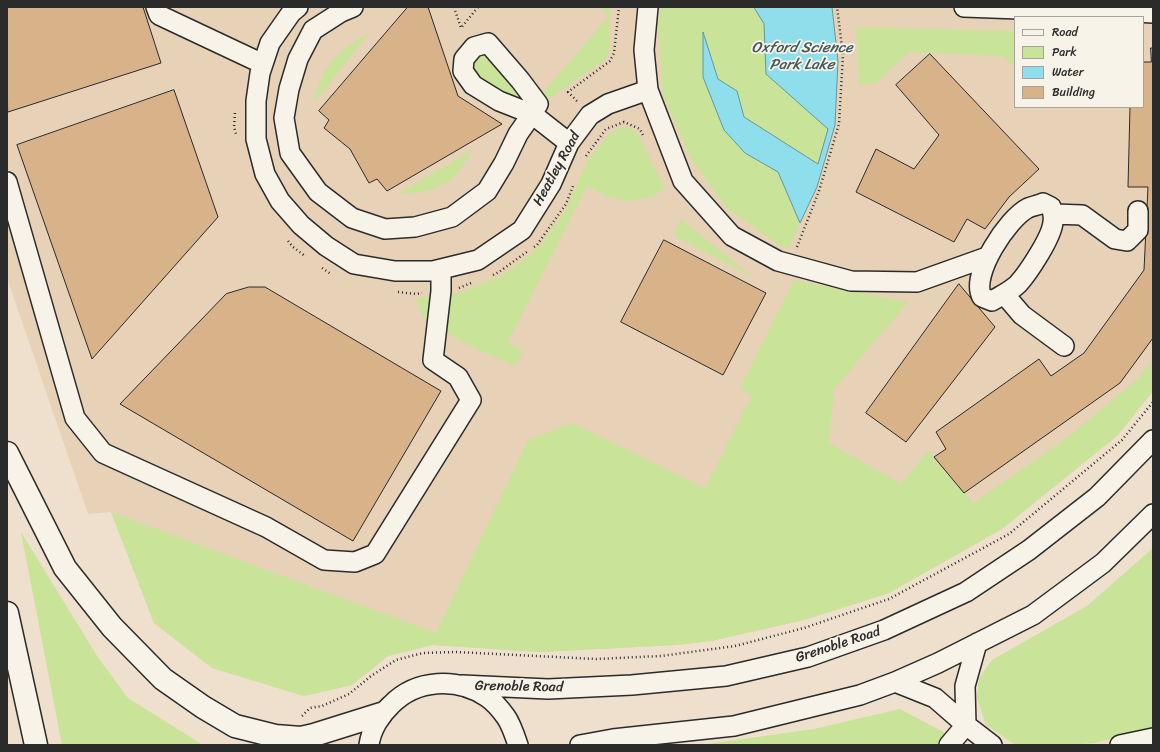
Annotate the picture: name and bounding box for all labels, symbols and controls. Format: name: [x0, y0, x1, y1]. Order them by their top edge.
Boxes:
legend: [1014, 16, 1144, 108]
text: Road: [1052, 21, 1078, 43]
water label: Oxford Science Park Lake: [751, 39, 853, 74]
text: Park: [1052, 41, 1077, 63]
text: Water: [1052, 61, 1084, 83]
text: Building: [1052, 81, 1095, 103]
street label: Heatley Road: [530, 129, 584, 209]
street label: Grenoble Road: [793, 623, 883, 667]
street label: Grenoble Road: [475, 678, 563, 696]

